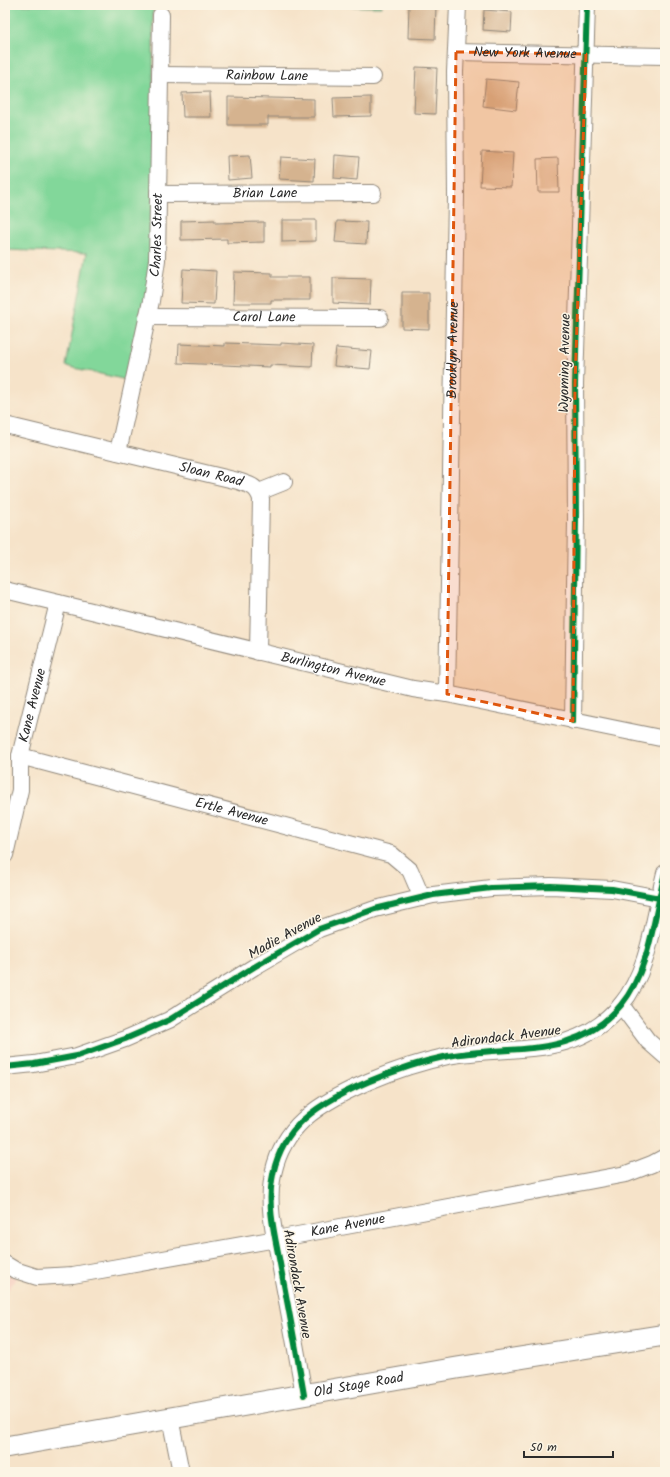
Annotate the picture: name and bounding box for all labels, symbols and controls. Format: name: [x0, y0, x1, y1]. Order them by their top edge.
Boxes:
street label: New York Avenue: [473, 41, 578, 65]
street label: Rainbow Lane: [226, 65, 309, 87]
street label: Brian Lane: [233, 182, 298, 205]
street label: Charles Street: [144, 192, 169, 278]
street label: Brooklyn Avenue: [441, 301, 465, 399]
street label: Carol Lane: [232, 306, 296, 329]
street label: Wyoming Avenue: [553, 312, 577, 413]
street label: Sloan Road: [177, 456, 247, 493]
street label: Burlington Avenue: [279, 646, 389, 693]
street label: Kane Avenue: [13, 665, 53, 745]
street label: Ertle Avenue: [193, 792, 271, 832]
street label: Madie Avenue: [244, 906, 326, 965]
street label: Adirondack Avenue: [450, 1019, 563, 1055]
street label: Kane Avenue: [309, 1208, 388, 1243]
street label: Adirondack Avenue: [277, 1228, 318, 1341]
street label: Old Stage Road: [312, 1366, 406, 1404]
scale bar: [524, 1433, 613, 1459]
text: 50 m: [530, 1438, 557, 1457]

